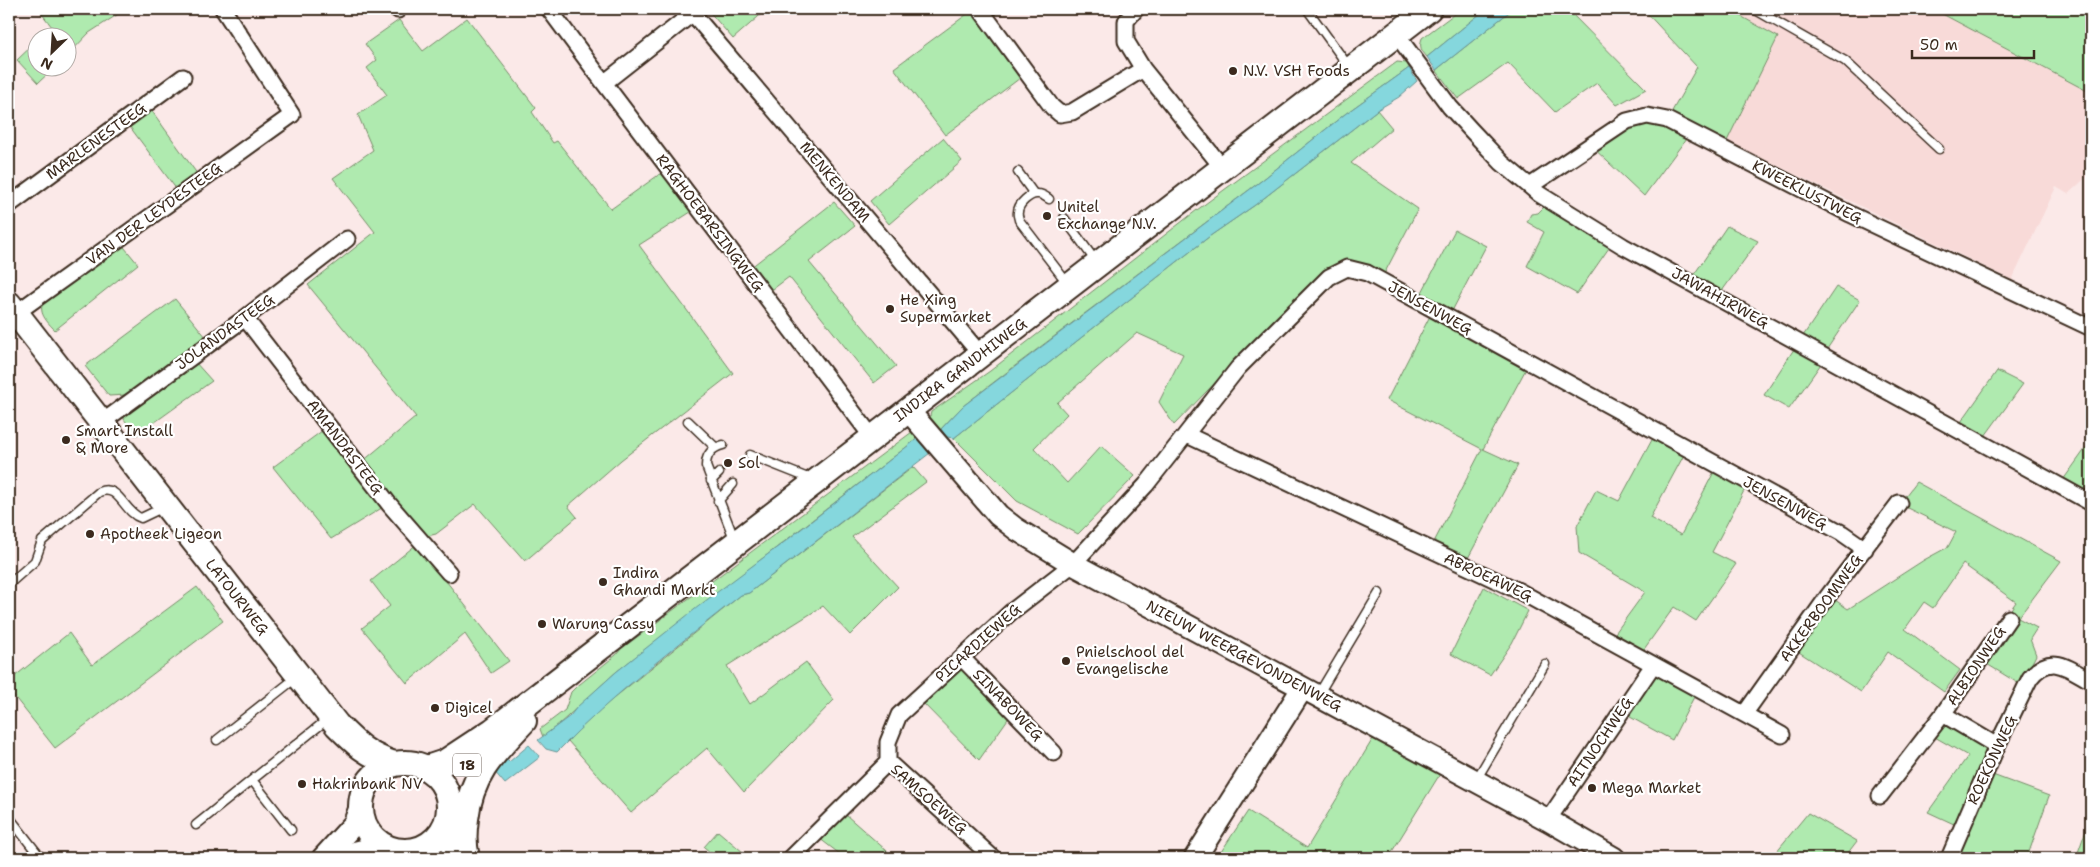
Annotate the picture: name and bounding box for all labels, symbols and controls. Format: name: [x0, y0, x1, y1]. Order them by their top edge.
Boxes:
north arrow: [28, 28, 78, 78]
scale bar: [1912, 28, 2035, 60]
text: 50 m: [1920, 35, 1958, 55]
text: N: [38, 53, 55, 74]
place label: N.V. VSH Foods: [1243, 61, 1350, 81]
marker: N.V. VSH Foods: [1227, 65, 1239, 77]
street label: MARLENESTEEG: [42, 98, 150, 184]
street label: MENKENDAM: [795, 137, 875, 227]
street label: RAGHOEBARSINGWEG: [652, 150, 768, 296]
street label: KWEEKLUSTWEG: [1749, 156, 1865, 228]
street label: VAN DER LEYDESTEEG: [82, 158, 226, 270]
place label: Unitel Exchange N.V.: [1057, 197, 1157, 234]
marker: Unitel Exchange N.V.: [1041, 210, 1053, 222]
street label: JAWAHIRWEG: [1668, 263, 1772, 333]
street label: JENSENWEG: [1384, 277, 1476, 339]
street label: JOLANDASTEEG: [172, 290, 278, 374]
place label: He Xing Supermarket: [900, 290, 991, 327]
marker: He Xing Supermarket: [884, 303, 896, 315]
street label: INDIRA GANDHIWEG: [890, 313, 1030, 427]
street label: AMANDASTEEG: [303, 395, 387, 499]
place label: Smart Install & More: [76, 421, 173, 458]
marker: Smart Install & More: [60, 434, 72, 446]
place label: Sol: [738, 453, 760, 473]
marker: Sol: [722, 457, 734, 469]
street label: JENSENWEG: [1739, 472, 1831, 534]
place label: Apotheek Ligeon: [100, 524, 222, 544]
marker: Apotheek Ligeon: [84, 528, 96, 540]
street label: ABROEAWEG: [1441, 548, 1535, 606]
street label: AKKERBOOMWEG: [1775, 550, 1867, 666]
street label: LATOURWEG: [201, 555, 273, 639]
place label: Indira Ghandi Markt: [613, 563, 716, 600]
marker: Indira Ghandi Markt: [597, 576, 609, 588]
street label: NIEUW WEERGEVONDENWEG: [1143, 596, 1345, 716]
street label: PICARDIEWEG: [931, 599, 1025, 687]
place label: Warung Cassy: [552, 614, 655, 634]
marker: Warung Cassy: [536, 618, 548, 630]
street label: ALBIONWEG: [1942, 622, 2010, 710]
place label: Pnielschool del Evangelische: [1076, 642, 1184, 679]
marker: Pnielschool del Evangelische: [1060, 655, 1072, 667]
street label: SINABOWEG: [969, 665, 1047, 745]
street label: AITNOCHWEG: [1563, 693, 1637, 791]
place label: Digicel: [445, 698, 493, 718]
marker: Digicel: [429, 702, 441, 714]
street label: ROEKONWEG: [1963, 712, 2021, 808]
road number: 18: [453, 754, 481, 776]
street label: SAMSOEWEG: [887, 759, 971, 839]
place label: Hakrinbank NV: [312, 774, 423, 794]
marker: Hakrinbank NV: [296, 778, 308, 790]
place label: Mega Market: [1602, 778, 1701, 798]
marker: Mega Market: [1586, 782, 1598, 794]

